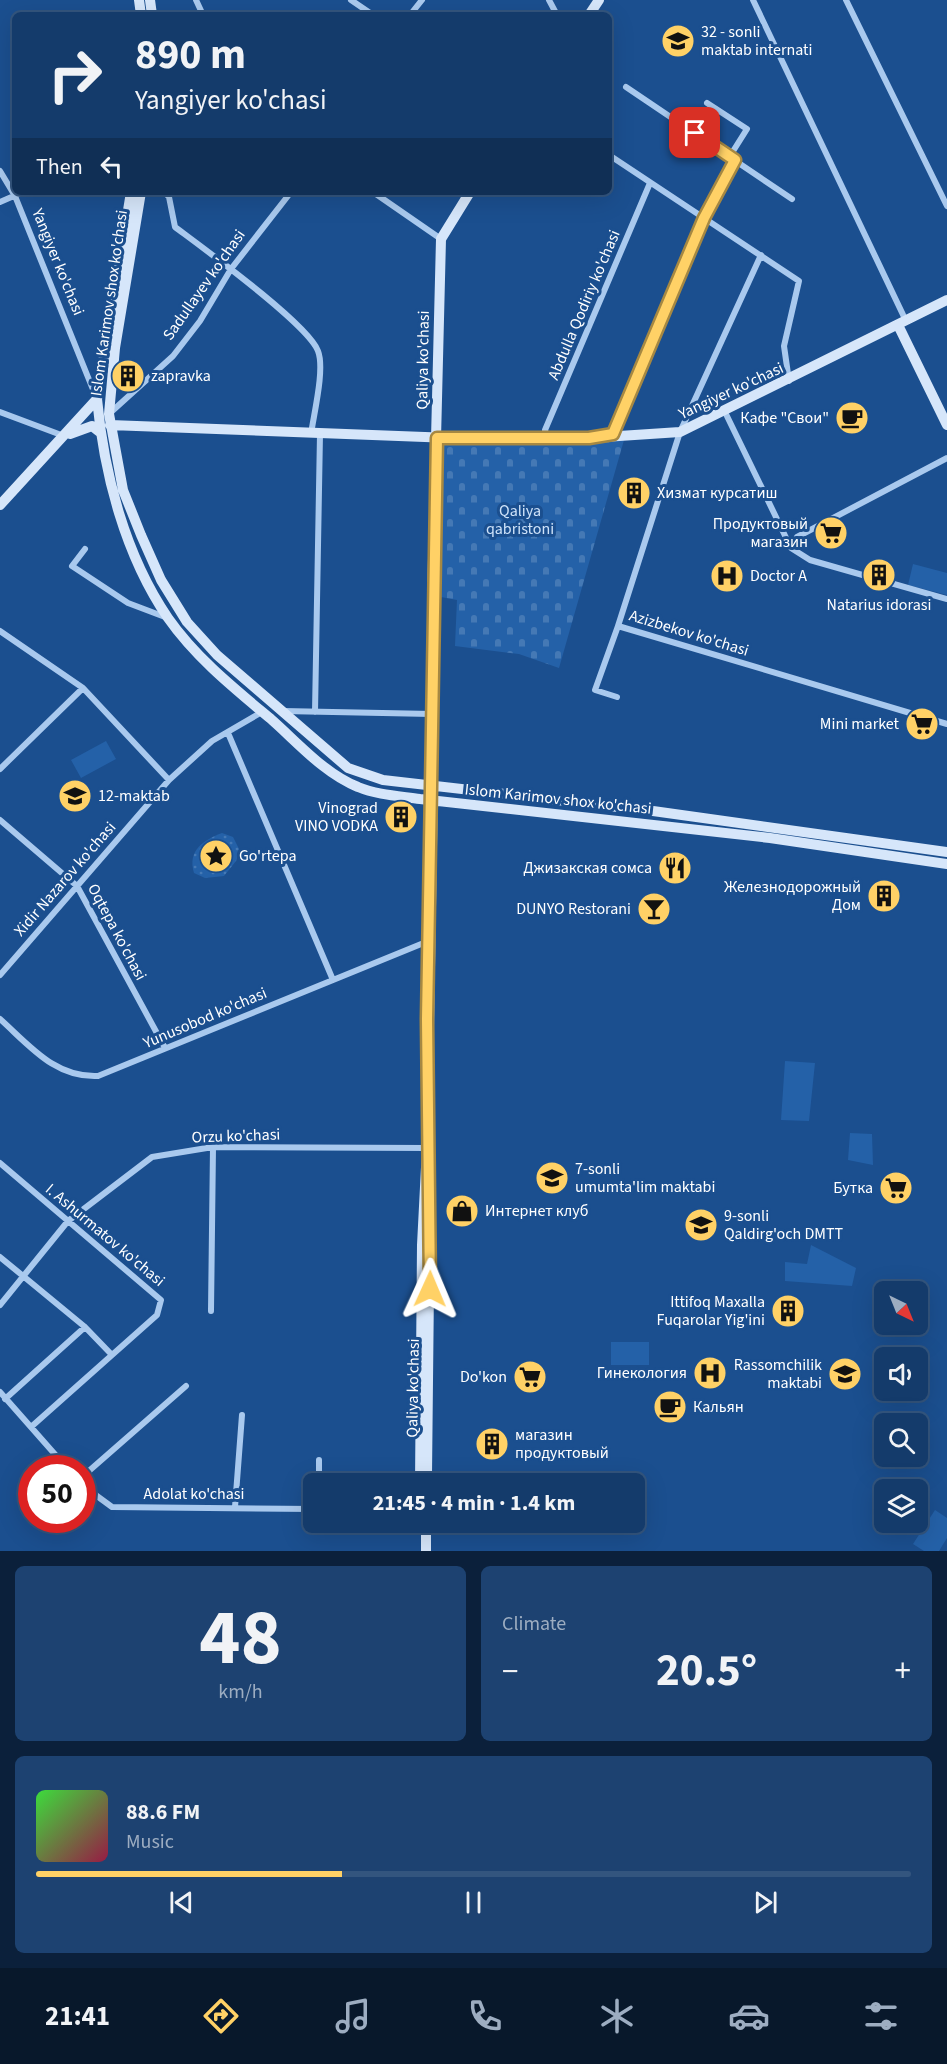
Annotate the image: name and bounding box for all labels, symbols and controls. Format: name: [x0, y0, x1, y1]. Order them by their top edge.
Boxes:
place label: 32 - sonli maktab internati: [701, 21, 812, 61]
school or university icon: 32 - sonli maktab internati: [660, 23, 696, 59]
text: 890 m: [135, 25, 246, 85]
icon: right: [36, 36, 114, 114]
text: Yangiyer ko'chasi: [135, 81, 327, 120]
pin: [669, 107, 720, 158]
icon: arrive: [678, 116, 711, 149]
icon: left: [95, 150, 128, 183]
text: Then: [36, 151, 83, 183]
street label: Yangiyer ko'chasi: [26, 204, 89, 319]
street label: Islom Karimov shox ko'chasi: [85, 209, 133, 397]
street label: Sadullayev ko'chasi: [158, 225, 250, 345]
street label: Abdulla Qodiriy ko'chasi: [542, 227, 626, 383]
street label: Qaliya ko'chasi: [411, 310, 435, 410]
street label: Yangiyer ko'chasi: [674, 357, 787, 425]
building icon: zapravka: [110, 358, 146, 394]
place label: zapravka: [151, 365, 211, 387]
cafe icon: Кафе "Свои": [834, 400, 870, 436]
place label: Кафе "Свои": [740, 407, 829, 429]
building icon: Хизмат курсатиш: [616, 475, 652, 511]
place label: Хизмат курсатиш: [657, 482, 778, 504]
park label: Qaliya qabristoni: [486, 500, 554, 540]
place label: Продуктовый магазин: [713, 513, 808, 553]
supermarket icon: Продуктовый магазин: [813, 515, 849, 551]
building icon: Natarius idorasi: [861, 557, 897, 593]
hospital icon: Doctor A: [709, 558, 745, 594]
place label: Doctor A: [750, 565, 807, 587]
place label: Natarius idorasi: [827, 594, 931, 616]
street label: Azizbekov ko'chasi: [626, 604, 752, 662]
supermarket icon: Mini market: [904, 706, 940, 742]
place label: Mini market: [820, 713, 900, 735]
school or university icon: 12-maktab: [57, 778, 93, 814]
street label: Islom Karimov shox ko'chasi: [464, 778, 652, 820]
place label: 12-maktab: [98, 785, 170, 807]
place label: Vinograd VINO VODKA: [295, 797, 378, 837]
building icon: Vinograd VINO VODKA: [383, 799, 419, 835]
street label: Xidir Nazarov ko'chasi: [9, 817, 121, 941]
place icon: Go'rtepa: [198, 838, 234, 874]
place label: Go'rtepa: [239, 845, 296, 867]
restaurant icon: Джизакская сомса: [657, 850, 693, 886]
place label: Джизакская сомса: [523, 857, 652, 879]
place label: Железнодорожный Дом: [724, 876, 861, 916]
building icon: Железнодорожный Дом: [866, 878, 902, 914]
street label: Oqtepa ko'chasi: [82, 880, 152, 984]
bar icon: DUNYO Restorani: [636, 891, 672, 927]
place label: DUNYO Restorani: [516, 898, 631, 920]
street label: Yunusobod ko'chasi: [139, 982, 270, 1054]
street label: Orzu ko'chasi: [191, 1123, 281, 1149]
place label: 7-sonli umumta'lim maktabi: [575, 1158, 715, 1198]
school or university icon: 7-sonli umumta'lim maktabi: [534, 1160, 570, 1196]
supermarket icon: Бутка: [878, 1170, 914, 1206]
place label: Бутка: [833, 1177, 873, 1199]
street label: I. Ashurmatov ko'chasi: [41, 1178, 169, 1292]
shop icon: Интернет клуб: [444, 1193, 480, 1229]
place label: Интернет клуб: [485, 1200, 588, 1222]
place label: 9-sonli Qaldirg'och DMTT: [724, 1205, 843, 1245]
school or university icon: 9-sonli Qaldirg'och DMTT: [683, 1207, 719, 1243]
position arrow: [398, 1257, 462, 1321]
north arrow: [874, 1281, 928, 1335]
map controls: [874, 1281, 928, 1533]
place label: Ittifoq Maxalla Fuqarolar Yig'ini: [657, 1291, 765, 1331]
building icon: Ittifoq Maxalla Fuqarolar Yig'ini: [770, 1293, 806, 1329]
street label: Qaliya ko'chasi: [401, 1338, 425, 1438]
button: sound: [874, 1347, 928, 1401]
place label: Rassomchilik maktabi: [734, 1354, 822, 1394]
hospital icon: Гинекология: [692, 1355, 728, 1391]
school or university icon: Rassomchilik maktabi: [827, 1356, 863, 1392]
supermarket icon: Do'kon: [512, 1359, 548, 1395]
place label: Гинекология: [597, 1362, 687, 1384]
place label: Do'kon: [460, 1366, 507, 1388]
cafe icon: Кальян: [652, 1389, 688, 1425]
place label: Кальян: [693, 1396, 744, 1418]
button: search: [874, 1413, 928, 1467]
place label: магазин продуктовый: [515, 1424, 609, 1464]
building icon: магазин продуктовый: [474, 1426, 510, 1462]
speed limit sign: 50: [18, 1455, 96, 1533]
button: layers: [874, 1479, 928, 1533]
street label: Adolat ko'chasi: [144, 1483, 244, 1505]
text: 21:45 · 4 min · 1.4 km: [373, 1487, 575, 1519]
text: 48: [199, 1583, 282, 1694]
text: Climate: [502, 1610, 566, 1638]
text: 20.5°: [656, 1639, 757, 1703]
text: −: [502, 1648, 518, 1695]
text: +: [895, 1648, 911, 1695]
text: km/h: [218, 1678, 263, 1706]
text: 88.6 FM: [126, 1796, 200, 1828]
text: Music: [126, 1828, 174, 1856]
icon: previous: [165, 1886, 198, 1919]
icon: pause: [457, 1886, 490, 1919]
icon: next: [749, 1886, 782, 1919]
icon: directions: [200, 1995, 242, 2037]
icon: music: [332, 1995, 374, 2037]
icon: phone: [464, 1995, 506, 2037]
icon: climate: [596, 1995, 638, 2037]
icon: car: [728, 1995, 770, 2037]
icon: filters: [860, 1995, 902, 2037]
text: 21:41: [45, 1997, 110, 2036]

